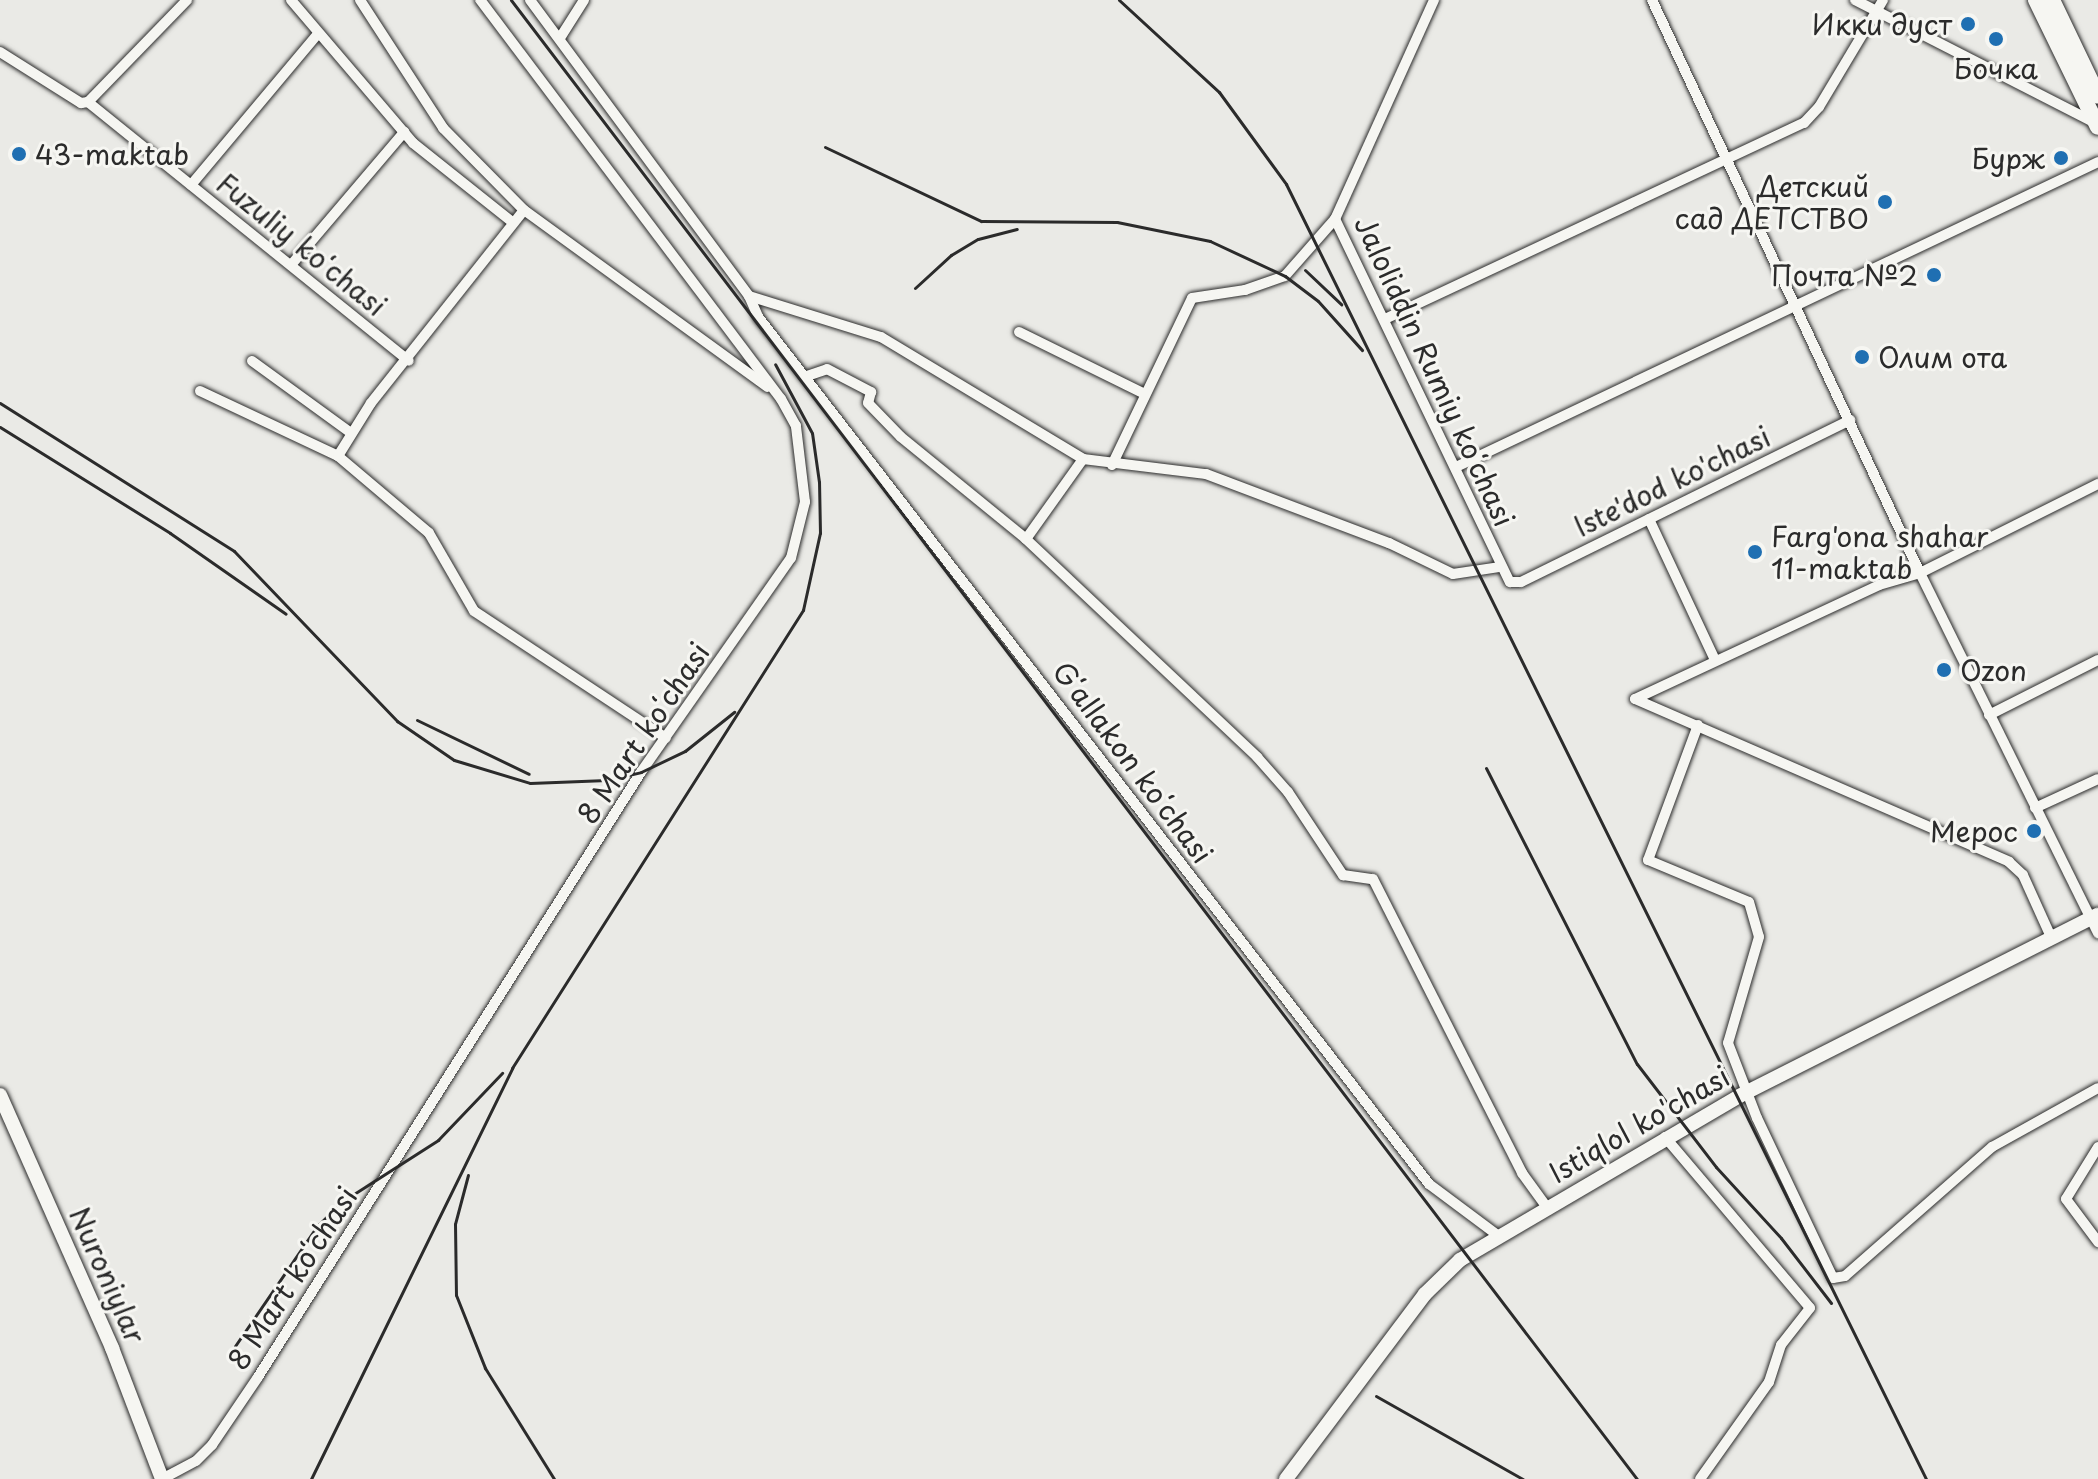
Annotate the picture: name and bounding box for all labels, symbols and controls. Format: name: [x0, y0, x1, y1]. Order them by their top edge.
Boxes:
place label: Икки дуст: [1810, 7, 1952, 41]
marker: Икки дуст: [1959, 15, 1977, 33]
marker: Бочка: [1987, 30, 2005, 48]
place label: Бочка: [1954, 51, 2038, 85]
place label: 43-maktab: [35, 137, 189, 171]
place label: Бурж: [1972, 141, 2045, 175]
marker: 43-maktab: [10, 145, 28, 163]
marker: Бурж: [2052, 149, 2070, 167]
street label: Fuzuliy koʻchasi: [210, 165, 394, 323]
place label: Детский сад ДЕТСТВО: [1675, 169, 1869, 235]
marker: Детский сад ДЕТСТВО: [1876, 193, 1894, 211]
street label: Jaloliddin Rumiy koʻchasi: [1348, 211, 1522, 531]
place label: Почта №2: [1770, 258, 1918, 292]
marker: Почта №2: [1925, 266, 1943, 284]
place label: Олим ота: [1878, 340, 2008, 374]
marker: Олим ота: [1853, 348, 1871, 366]
street label: Iste'dod ko'chasi: [1569, 419, 1775, 543]
place label: Farg'ona shahar 11-maktab: [1771, 519, 1989, 585]
marker: Farg'ona shahar 11-maktab: [1746, 543, 1764, 561]
street label: 8 Mart koʻchasi: [571, 637, 715, 829]
place label: Ozon: [1960, 653, 2027, 687]
street label: Gʻallakon koʻchasi: [1046, 655, 1220, 869]
marker: Ozon: [1935, 661, 1953, 679]
place label: Мерос: [1930, 814, 2018, 848]
marker: Мерос: [2025, 822, 2043, 840]
street label: Istiqlol ko'chasi: [1543, 1059, 1735, 1189]
street label: 8 Mart koʻchasi: [221, 1181, 363, 1375]
street label: Nuroniylar: [63, 1202, 153, 1348]

